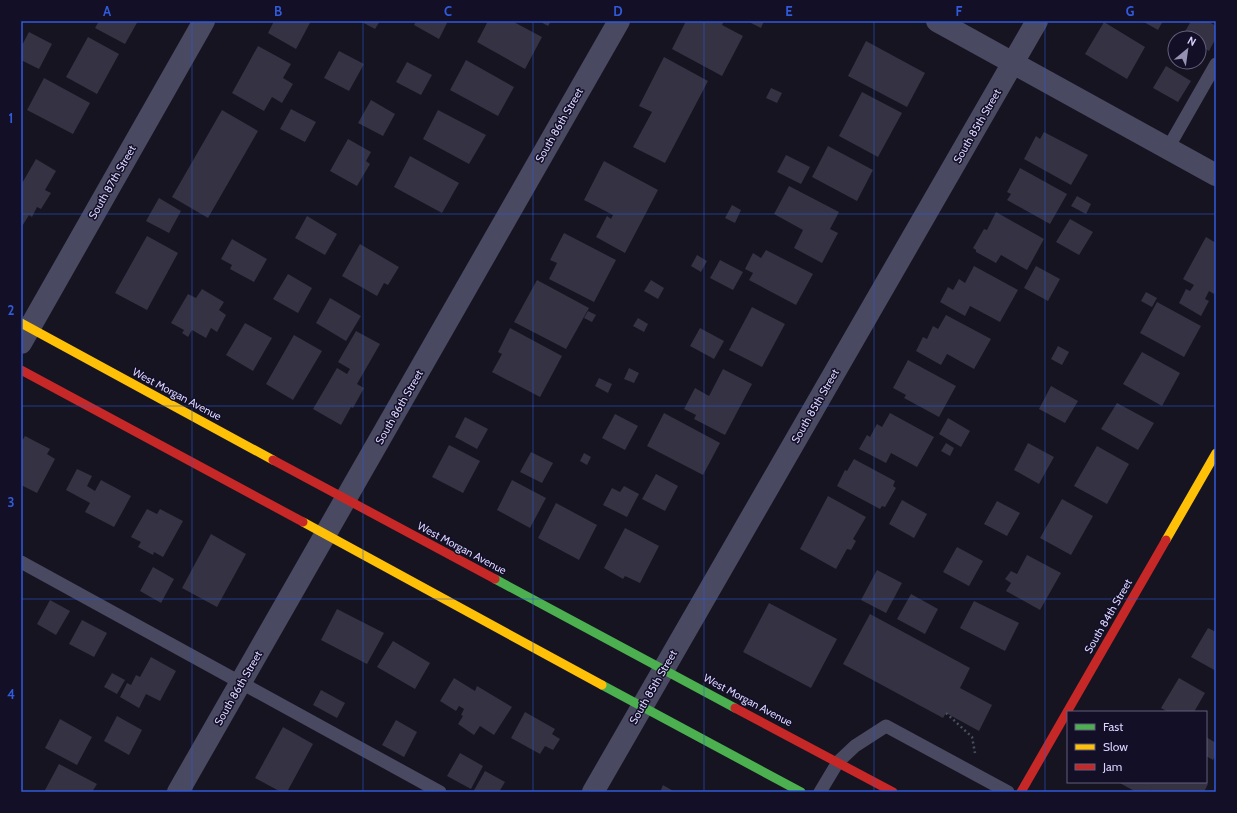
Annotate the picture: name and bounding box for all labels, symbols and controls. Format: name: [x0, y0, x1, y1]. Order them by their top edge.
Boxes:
text: A: [103, 3, 112, 19]
text: B: [274, 3, 282, 19]
text: C: [444, 3, 452, 19]
text: D: [613, 3, 623, 19]
text: E: [785, 3, 793, 19]
text: F: [956, 3, 963, 19]
text: G: [1126, 3, 1135, 19]
north arrow: [1167, 30, 1207, 70]
text: N: [1185, 33, 1199, 49]
street label: South 86th Street: [532, 85, 586, 165]
street label: South 85th Street: [950, 86, 1004, 166]
text: 1: [9, 110, 13, 126]
street label: South 87th Street: [85, 142, 139, 221]
text: 2: [8, 302, 15, 318]
street label: West Morgan Avenue: [130, 365, 224, 424]
street label: South 85th Street: [788, 366, 842, 446]
street label: South 86th Street: [372, 367, 426, 447]
text: 3: [7, 494, 15, 510]
street label: West Morgan Avenue: [415, 519, 509, 578]
street label: South 84th Street: [1081, 576, 1135, 656]
street label: South 85th Street: [626, 647, 680, 727]
street label: South 86th Street: [211, 648, 265, 728]
street label: West Morgan Avenue: [701, 671, 795, 730]
text: 4: [7, 686, 15, 702]
legend: [1067, 711, 1207, 783]
text: Fast: [1103, 719, 1123, 734]
text: Slow: [1103, 739, 1128, 754]
text: Jam: [1102, 759, 1122, 774]

